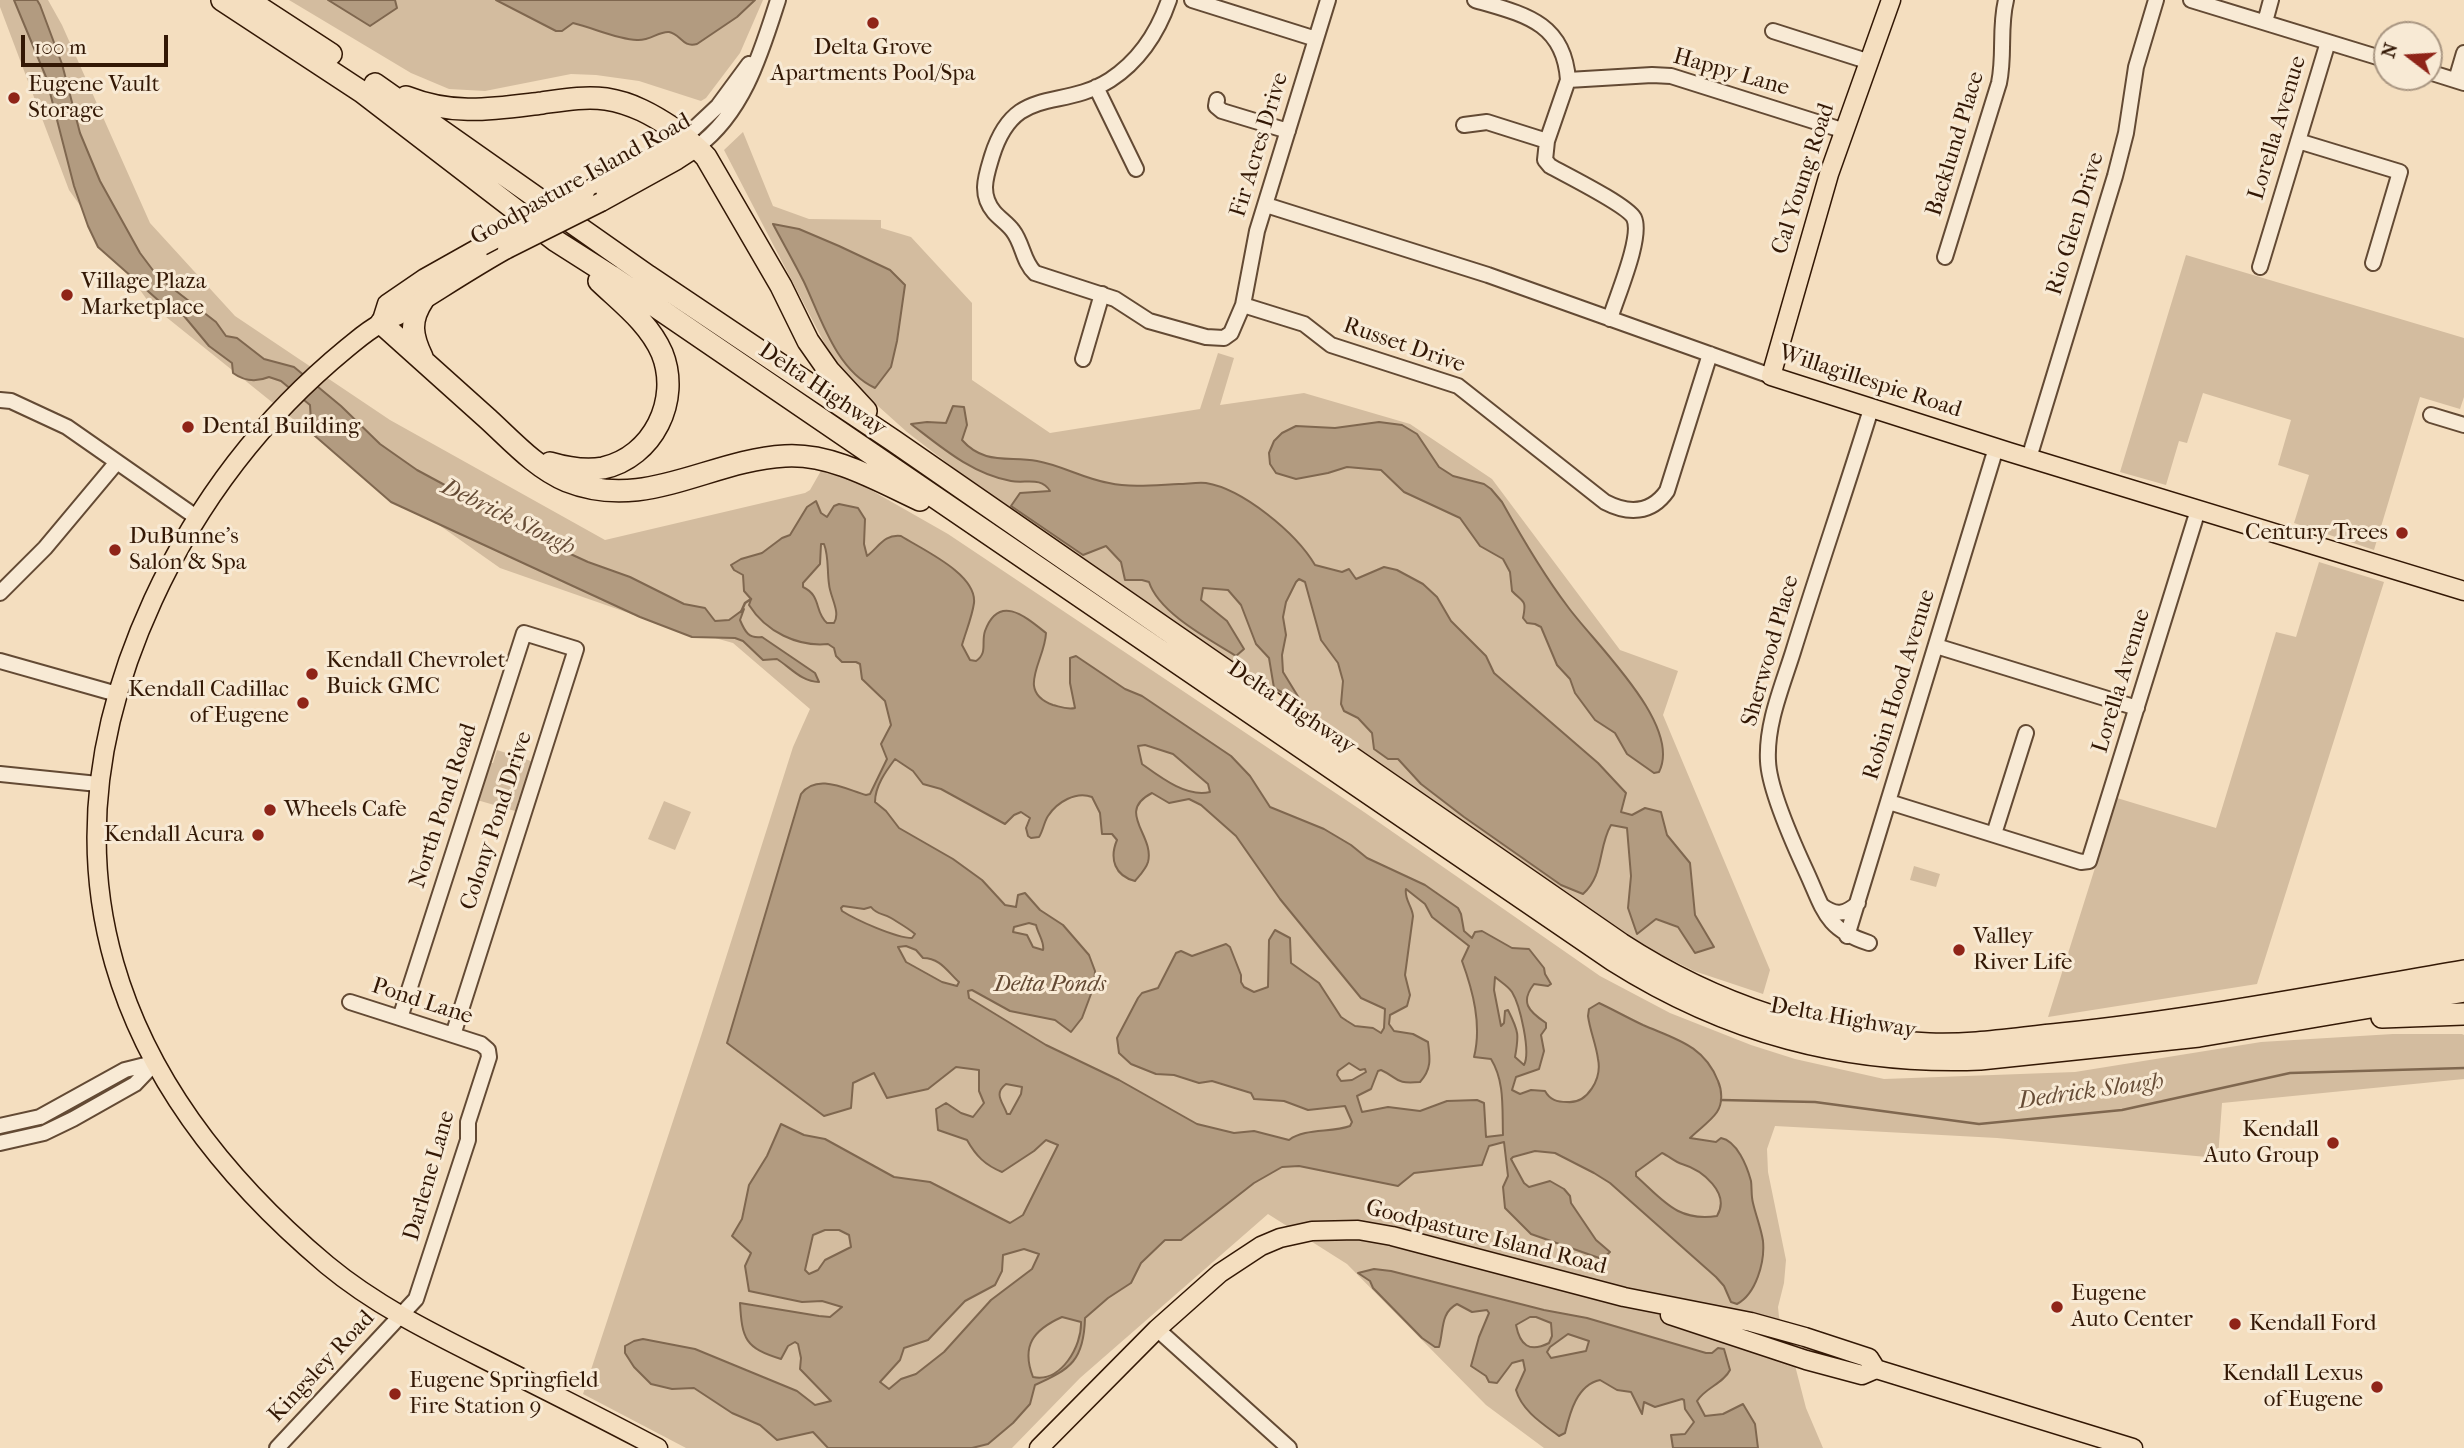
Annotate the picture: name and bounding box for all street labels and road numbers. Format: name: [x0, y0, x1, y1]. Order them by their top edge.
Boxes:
street label: Happy Lane: [1670, 43, 1792, 103]
street label: Lorella Avenue: [2243, 53, 2313, 203]
street label: Backlund Place: [1921, 68, 1991, 220]
street label: Fir Acres Drive: [1225, 69, 1295, 221]
street label: Cal Young Road: [1767, 100, 1841, 258]
street label: Goodpasture Island Road: [466, 108, 696, 252]
street label: Rio Glen Drive: [2041, 149, 2111, 299]
street label: Russet Drive: [1339, 312, 1469, 380]
street label: Delta Highway: [753, 337, 891, 443]
street label: Willagillespie Road: [1775, 339, 1965, 425]
street label: Sherwood Place: [1736, 572, 1806, 730]
street label: Robin Hood Avenue: [1858, 586, 1942, 784]
street label: Lorella Avenue: [2087, 606, 2157, 756]
street label: Delta Highway: [1222, 655, 1360, 761]
street label: North Pond Road: [404, 720, 484, 892]
street label: Colony Pond Drive: [455, 728, 539, 914]
street label: Pond Lane: [368, 973, 476, 1031]
street label: Delta Highway: [1768, 993, 1918, 1045]
street label: Darlene Lane: [398, 1108, 462, 1244]
street label: Goodpasture Island Road: [1363, 1195, 1609, 1281]
street label: Kingsley Road: [263, 1305, 381, 1429]

